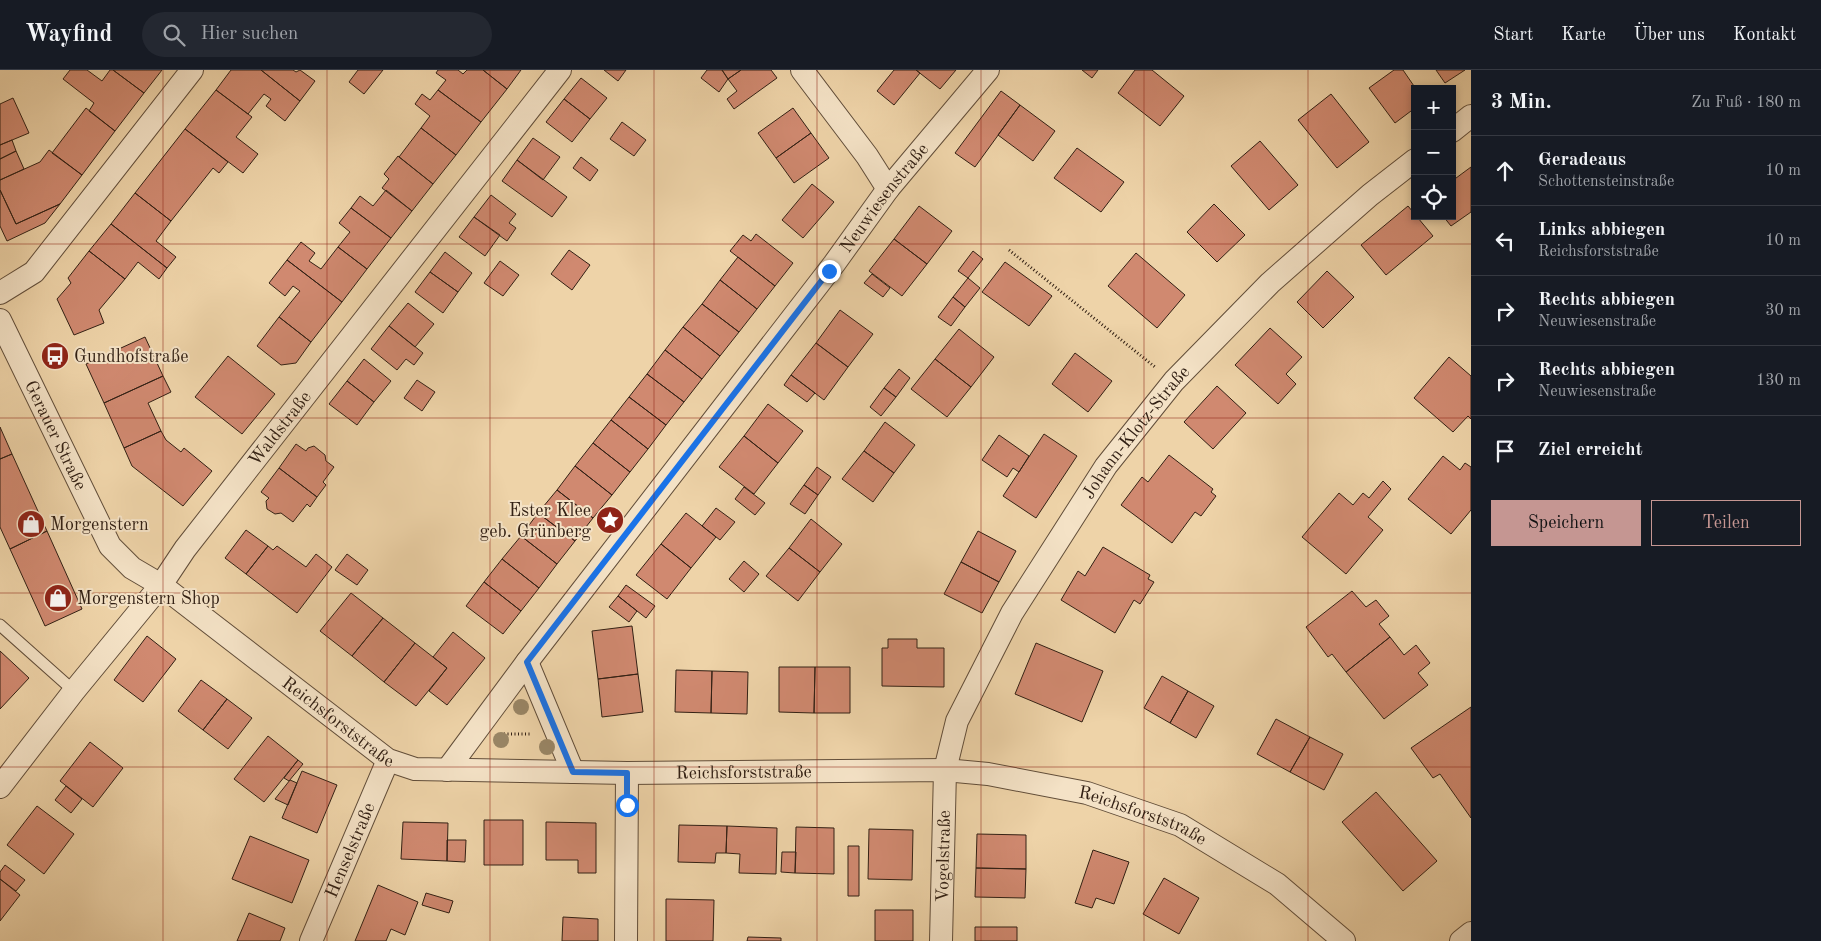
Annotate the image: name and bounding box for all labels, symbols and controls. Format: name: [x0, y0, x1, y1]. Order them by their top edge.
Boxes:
search box: [142, 12, 492, 57]
icon: search: [160, 21, 188, 49]
text: Wayfind: [25, 23, 112, 47]
text: Hier suchen: [200, 25, 298, 44]
text: Start: [1493, 26, 1533, 44]
text: Karte: [1561, 26, 1606, 44]
text: Über uns: [1634, 26, 1705, 44]
text: Kontakt: [1733, 26, 1796, 44]
map controls: [1411, 85, 1456, 220]
button: +: [1411, 85, 1456, 130]
text: 3 Min.: [1491, 92, 1552, 113]
text: Zu Fuß · 180 m: [1691, 95, 1801, 111]
button: −: [1411, 130, 1456, 175]
street label: Neuwiesenstraße: [837, 140, 932, 256]
text: Geradeaus: [1538, 151, 1626, 170]
icon: ahead: [1491, 157, 1519, 185]
text: 10 m: [1765, 163, 1801, 179]
text: Schottensteinstraße: [1538, 174, 1674, 190]
button: locate: [1411, 175, 1456, 220]
text: Links abbiegen: [1538, 221, 1665, 240]
icon: left: [1491, 227, 1519, 255]
text: 10 m: [1765, 233, 1801, 249]
text: Reichsforststraße: [1538, 244, 1659, 260]
route end: [818, 260, 841, 283]
text: Rechts abbiegen: [1538, 291, 1675, 310]
icon: right: [1491, 297, 1519, 325]
text: 30 m: [1765, 303, 1801, 319]
text: Neuwiesenstraße: [1538, 314, 1656, 330]
bus stop icon: Gundhofstraße: [40, 341, 70, 371]
place label: Gundhofstraße: [74, 348, 188, 366]
text: Rechts abbiegen: [1538, 361, 1675, 380]
street label: Johann-Klotz-Straße: [1079, 363, 1193, 502]
icon: right: [1491, 367, 1519, 395]
text: 130 m: [1756, 373, 1801, 389]
street label: Gerauer Straße: [21, 378, 89, 493]
text: Neuwiesenstraße: [1538, 384, 1656, 400]
street label: Waldstraße: [246, 388, 315, 469]
icon: arrive: [1491, 437, 1519, 465]
text: Ziel erreicht: [1538, 441, 1643, 460]
button: Speichern: [1491, 500, 1641, 546]
button: Teilen: [1651, 500, 1801, 546]
place label: Ester Klee geb. Grünberg: [479, 502, 591, 541]
place icon: Ester Klee geb. Grünberg: [595, 505, 625, 535]
shop icon: Morgenstern: [16, 509, 46, 539]
place label: Morgenstern: [50, 516, 149, 534]
shop icon: Morgenstern Shop: [43, 583, 73, 613]
place label: Morgenstern Shop: [77, 590, 220, 608]
street label: Reichsforststraße: [278, 674, 396, 771]
street label: Reichsforststraße: [676, 763, 812, 783]
street label: Reichsforststraße: [1077, 784, 1209, 849]
route start: [616, 794, 639, 817]
street label: Henselstraße: [323, 800, 379, 900]
street label: Vogelstraße: [934, 810, 954, 902]

